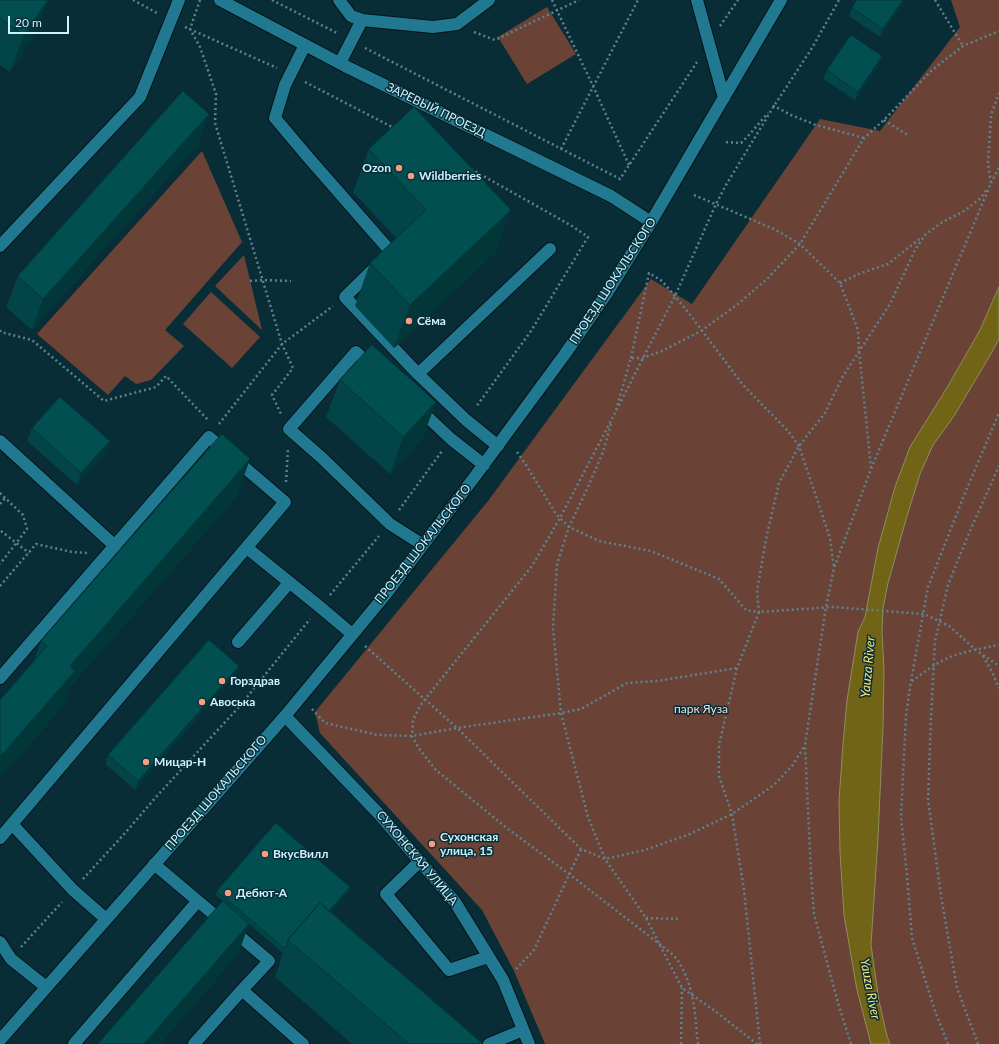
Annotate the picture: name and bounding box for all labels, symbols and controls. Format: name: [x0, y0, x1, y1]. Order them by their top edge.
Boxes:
scale bar: [10, 8, 71, 34]
text: 20 m: [15, 15, 42, 30]
street label: ЗАРЕВЫЙ ПРОЕЗД: [384, 80, 488, 140]
place label: Ozon: [362, 161, 391, 175]
marker: Ozon: [394, 163, 404, 173]
place label: Wildberries: [419, 169, 481, 183]
marker: Wildberries: [406, 171, 416, 181]
street label: ПРОЕЗД ШОКАЛЬСКОГО: [567, 215, 659, 347]
place label: Сёма: [417, 314, 446, 328]
marker: Сёма: [404, 316, 414, 326]
street label: ПРОЕЗД ШОКАЛЬСКОГО: [372, 481, 474, 607]
water label: Yauza River: [858, 635, 878, 699]
place label: Горздрав: [230, 674, 280, 688]
marker: Горздрав: [217, 676, 227, 686]
place label: Авоська: [210, 695, 255, 709]
marker: Авоська: [197, 697, 207, 707]
park label: парк Яуза: [674, 702, 728, 716]
street label: ПРОЕЗД ШОКАЛЬСКОГО: [162, 733, 270, 853]
place label: Мицар-Н: [154, 755, 206, 769]
marker: Мицар-Н: [141, 757, 151, 767]
street label: СУХОНСКАЯ УЛИЦА: [373, 808, 461, 908]
place label: Сухонская улица, 15: [440, 830, 498, 858]
marker: Сухонская улица, 15: [427, 839, 437, 849]
place label: ВкусВилл: [273, 847, 328, 861]
marker: ВкусВилл: [260, 849, 270, 859]
place label: Дебют-А: [236, 886, 287, 900]
marker: Дебют-А: [223, 888, 233, 898]
water label: Yauza River: [856, 957, 884, 1021]

